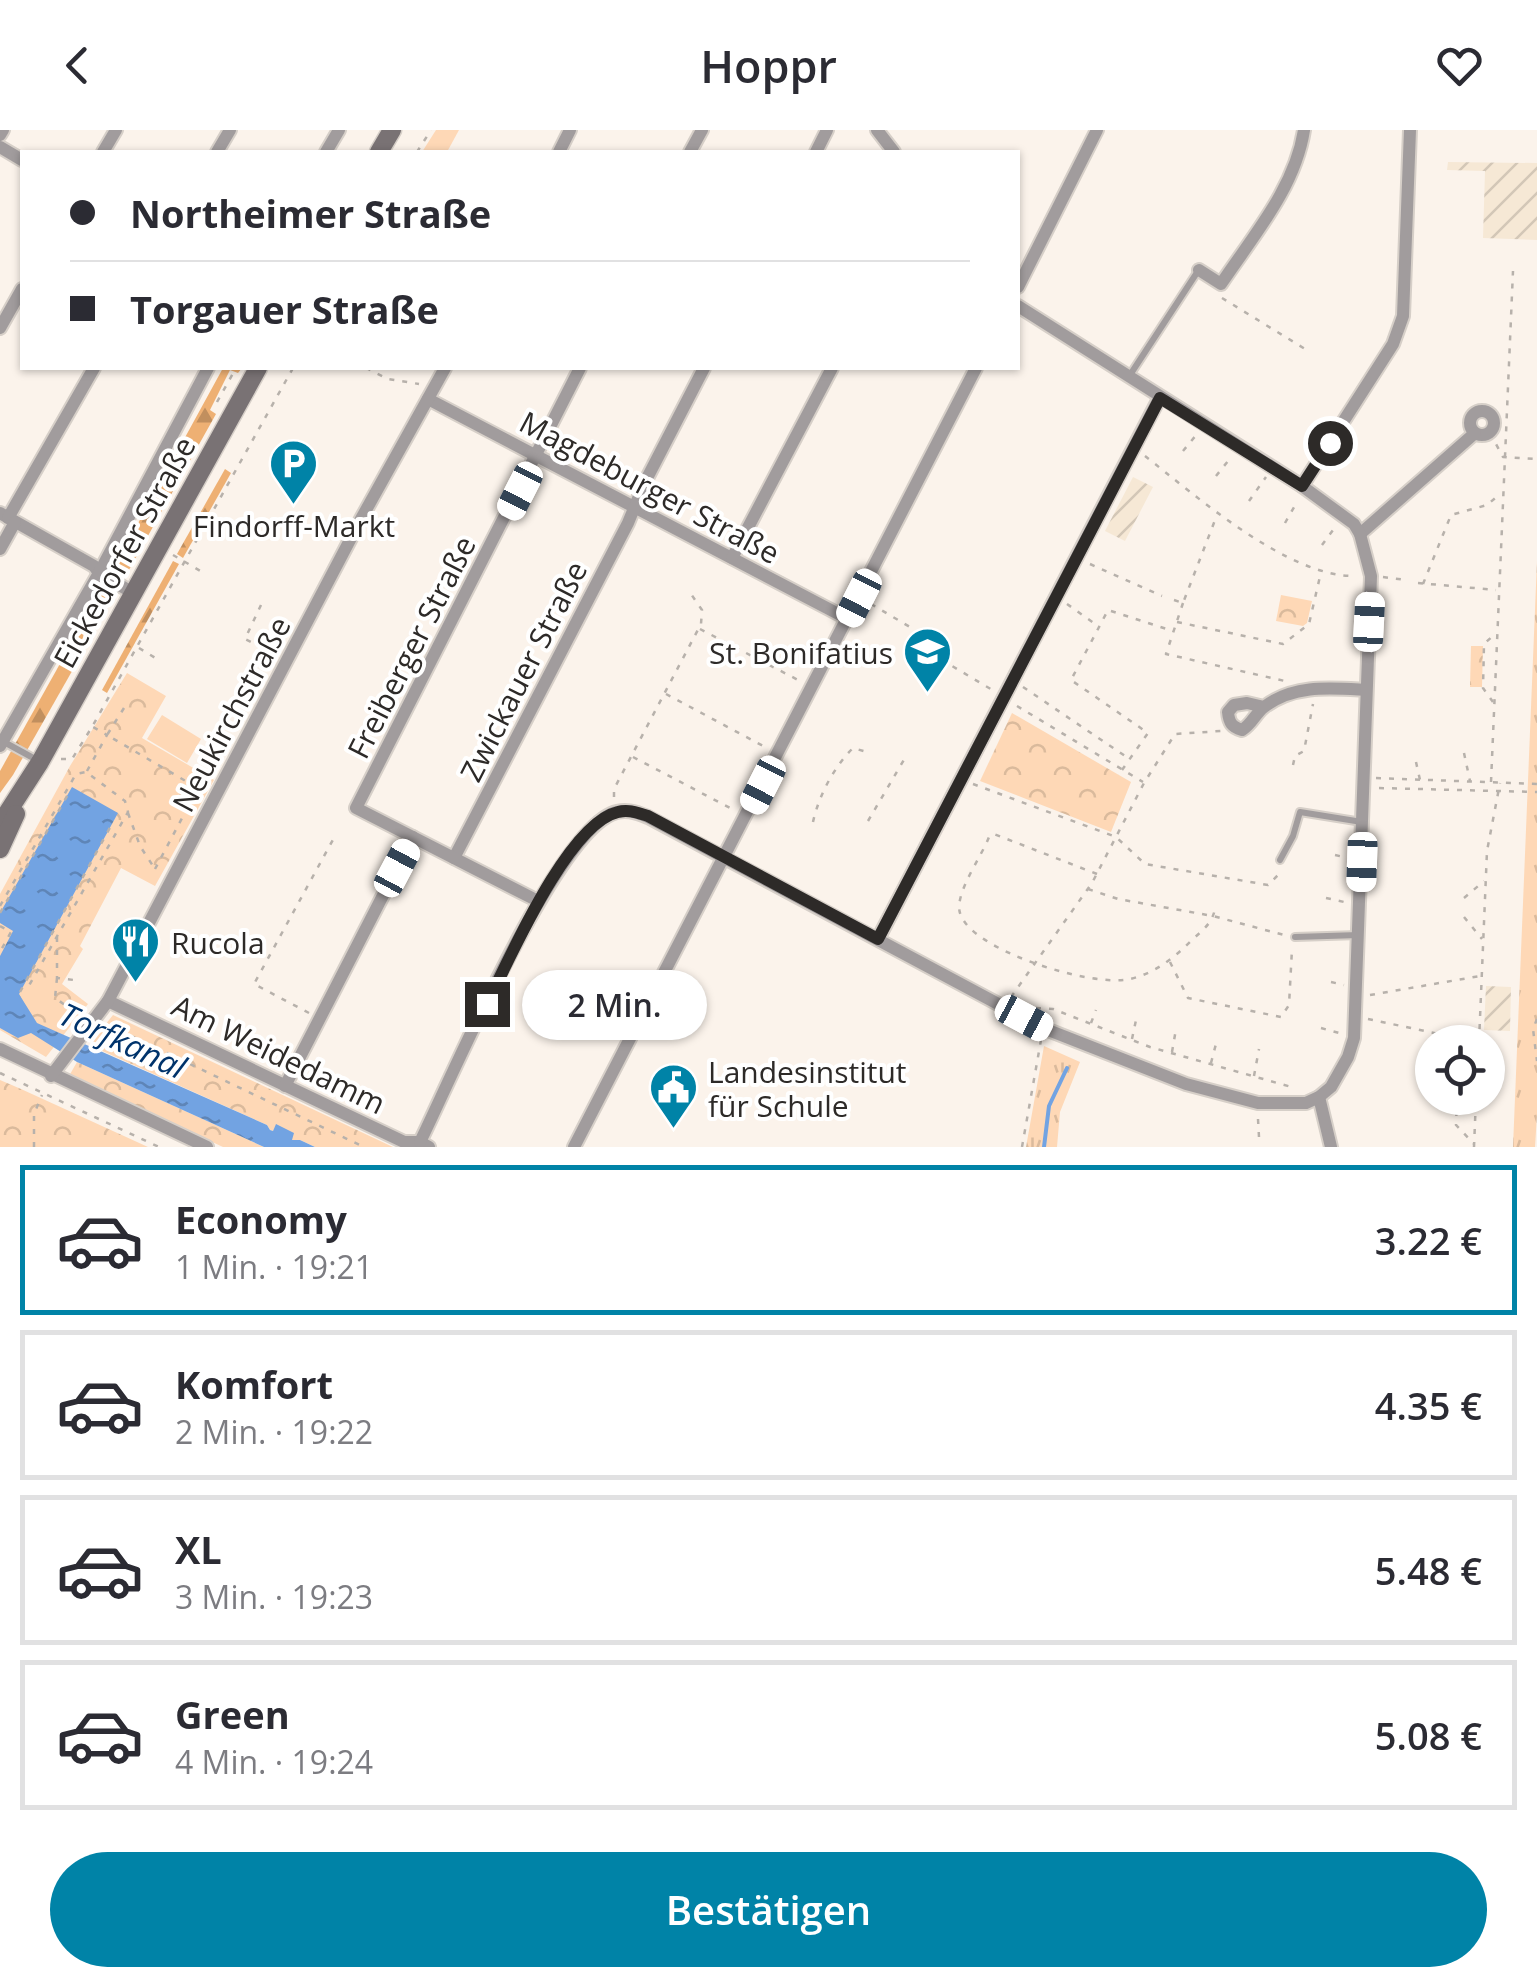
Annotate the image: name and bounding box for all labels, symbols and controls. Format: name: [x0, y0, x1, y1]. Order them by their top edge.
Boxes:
text: Hoppr: [700, 35, 837, 96]
icon: back: [50, 38, 105, 93]
icon: heart: [1432, 38, 1487, 93]
text: Northeimer Straße: [130, 187, 491, 239]
text: Torgauer Straße: [130, 283, 439, 335]
street label: Magdeburger Straße: [513, 401, 787, 573]
route start: [1308, 421, 1353, 466]
street label: Eickedorfer Straße: [43, 429, 205, 675]
parking icon: Findorff-Markt: [268, 438, 320, 506]
car: [493, 457, 547, 525]
place label: Findorff-Markt: [193, 505, 395, 546]
street label: Freiberger Straße: [337, 529, 485, 765]
street label: Zwickauer Straße: [450, 554, 596, 788]
car: [832, 564, 886, 632]
car: [1352, 591, 1386, 653]
street label: Neukirchstraße: [162, 609, 300, 819]
school or university icon: St. Bonifatius: [902, 626, 954, 694]
place label: St. Bonifatius: [709, 632, 893, 673]
car: [736, 751, 790, 819]
car: [1346, 831, 1378, 893]
car: [370, 834, 424, 902]
restaurant icon: Rucola: [110, 916, 162, 984]
place label: Rucola: [171, 922, 265, 963]
callout: 2 Min.: [522, 969, 707, 1039]
route end: [465, 982, 510, 1027]
text: 2 Min.: [567, 983, 662, 1026]
street label: Am Weidedamm: [166, 985, 392, 1123]
car: [990, 991, 1058, 1045]
water label: Torfkanal: [53, 992, 194, 1088]
map controls: [1415, 1025, 1505, 1115]
button: locate: [1415, 1025, 1505, 1115]
place label: Landesinstitut für Schule: [708, 1051, 907, 1126]
public building icon: Landesinstitut für Schule: [647, 1062, 699, 1130]
text: Economy: [175, 1193, 347, 1245]
icon: car: [55, 1195, 145, 1285]
text: 3.22 €: [1375, 1214, 1482, 1266]
text: 1 Min. · 19:21: [175, 1245, 373, 1288]
text: Komfort: [175, 1358, 333, 1410]
icon: car: [55, 1360, 145, 1450]
text: 4.35 €: [1375, 1379, 1482, 1431]
text: 2 Min. · 19:22: [175, 1410, 373, 1453]
text: XL: [175, 1523, 222, 1575]
icon: car: [55, 1525, 145, 1615]
text: 5.48 €: [1375, 1544, 1482, 1596]
text: 3 Min. · 19:23: [175, 1575, 373, 1618]
text: Green: [175, 1688, 290, 1740]
icon: car: [55, 1690, 145, 1780]
text: 5.08 €: [1375, 1709, 1482, 1761]
text: 4 Min. · 19:24: [175, 1740, 373, 1783]
button: Bestätigen: [50, 1852, 1487, 1967]

